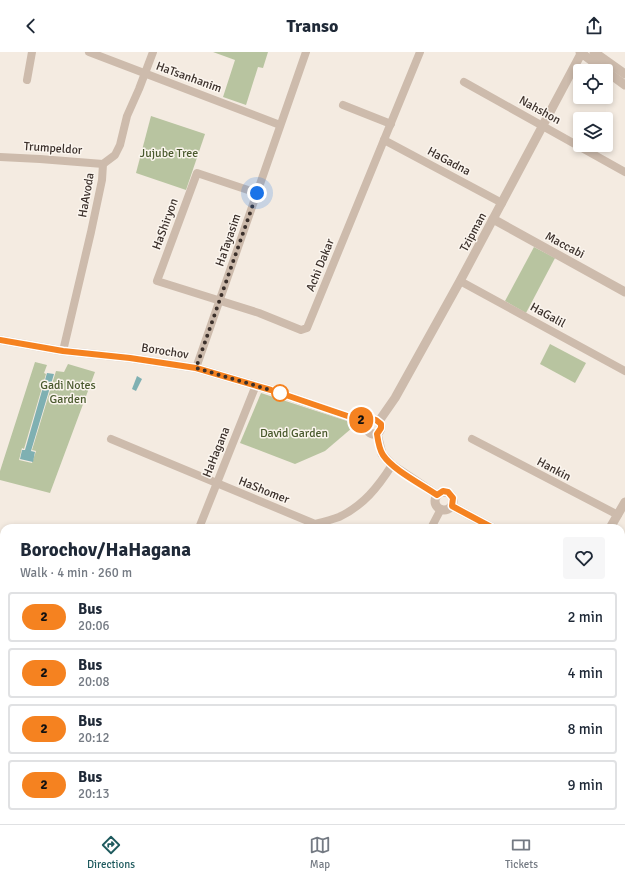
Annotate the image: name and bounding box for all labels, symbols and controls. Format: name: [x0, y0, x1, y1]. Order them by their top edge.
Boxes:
icon: back: [20, 15, 42, 37]
text: Transo: [287, 15, 338, 37]
icon: share: [583, 15, 605, 37]
street label: HaTsanhanim: [154, 59, 224, 96]
map controls: [573, 64, 613, 152]
button: locate: [573, 64, 613, 104]
street label: Nahshon: [516, 93, 563, 128]
button: layers: [573, 112, 613, 152]
street label: Trumpeldor: [23, 139, 83, 158]
street label: HaGadna: [425, 144, 473, 179]
park label: Jujube Tree: [140, 146, 198, 161]
street label: HaAvoda: [75, 171, 98, 219]
your location: [247, 183, 267, 203]
street label: HaShiryon: [149, 196, 182, 252]
street label: Tzipman: [457, 210, 490, 254]
street label: HaTayasim: [212, 212, 244, 269]
street label: Maccabi: [542, 229, 587, 262]
street label: Achi Dakar: [303, 236, 338, 294]
street label: HaGalil: [527, 300, 569, 331]
street label: Borochov: [140, 340, 190, 363]
park label: Gadi Notes Garden: [40, 378, 96, 407]
unlabelled marker: [271, 384, 289, 402]
line badge: 2: [348, 407, 374, 433]
text: 2: [357, 411, 365, 428]
street label: HaHagana: [200, 425, 233, 480]
park label: David Garden: [260, 426, 328, 441]
street label: Hankin: [534, 454, 573, 485]
street label: HaShomer: [236, 473, 292, 508]
button: heart: [563, 537, 605, 579]
text: Borochov/HaHagana: [20, 538, 191, 562]
text: Walk · 4 min · 260 m: [20, 565, 132, 581]
text: Bus: [78, 600, 102, 618]
text: 2: [40, 608, 48, 625]
text: 2 min: [567, 608, 603, 626]
text: 20:06: [78, 618, 110, 634]
text: Bus: [78, 656, 102, 674]
text: 2: [40, 664, 48, 681]
text: 4 min: [567, 664, 603, 682]
text: 20:08: [78, 674, 110, 690]
text: Bus: [78, 712, 102, 730]
text: 2: [40, 720, 48, 737]
text: 8 min: [567, 720, 603, 738]
text: 20:12: [78, 730, 110, 746]
text: Bus: [78, 768, 102, 786]
text: 2: [40, 776, 48, 793]
text: 9 min: [567, 776, 603, 794]
text: 20:13: [78, 786, 110, 802]
tab: Directions: [87, 834, 135, 871]
tab: Map: [309, 834, 331, 871]
tab: Tickets: [505, 834, 538, 871]

